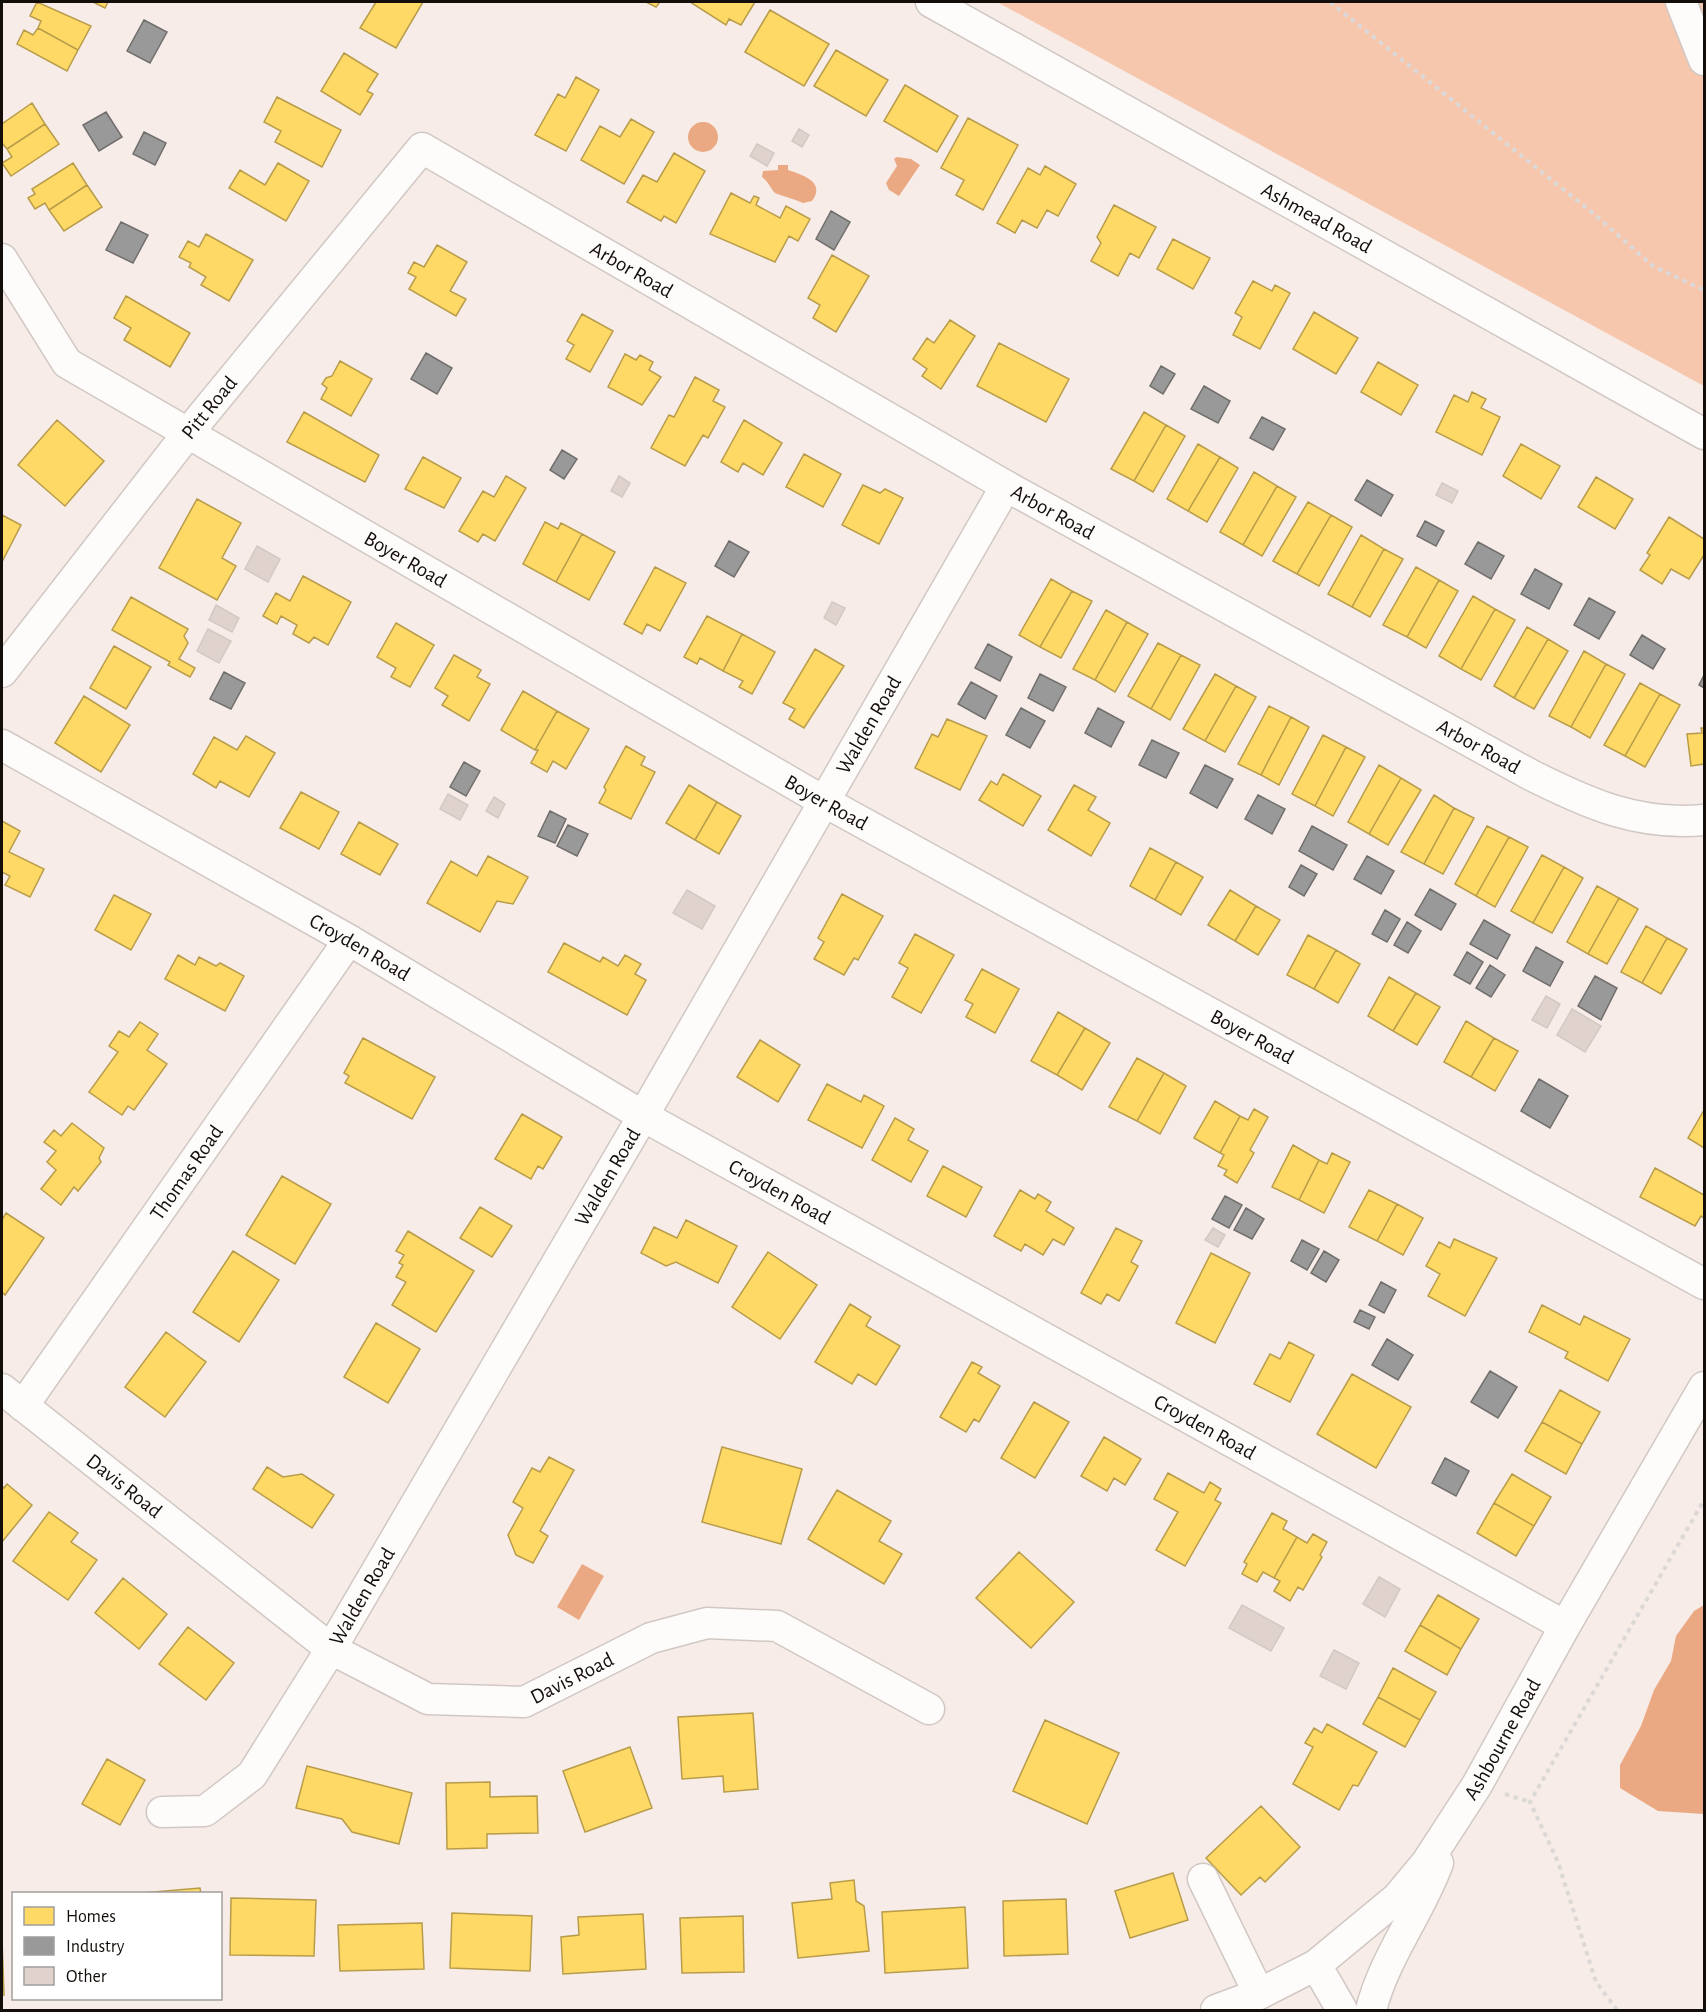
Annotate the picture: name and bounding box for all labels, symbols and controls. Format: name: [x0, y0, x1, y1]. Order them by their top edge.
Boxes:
street label: Ashmead Road: [1258, 178, 1376, 257]
street label: Arbor Road: [587, 237, 677, 302]
street label: Pitt Road: [177, 372, 241, 443]
street label: Arbor Road: [1008, 481, 1098, 543]
street label: Boyer Road: [361, 527, 451, 591]
street label: Walden Road: [832, 672, 905, 777]
street label: Arbor Road: [1434, 715, 1524, 778]
street label: Boyer Road: [781, 771, 872, 834]
street label: Croyden Road: [306, 910, 414, 985]
street label: Boyer Road: [1207, 1005, 1298, 1068]
street label: Thomas Road: [146, 1121, 227, 1224]
street label: Walden Road: [571, 1124, 644, 1229]
street label: Croyden Road: [725, 1155, 834, 1228]
street label: Croyden Road: [1151, 1390, 1260, 1463]
street label: Davis Road: [83, 1450, 166, 1522]
street label: Walden Road: [325, 1544, 399, 1649]
street label: Davis Road: [527, 1648, 617, 1708]
street label: Ashbourne Road: [1460, 1675, 1544, 1803]
legend: [12, 1892, 222, 2000]
text: Homes: [66, 1908, 116, 1926]
text: Industry: [66, 1938, 125, 1956]
text: Other: [66, 1968, 107, 1986]

